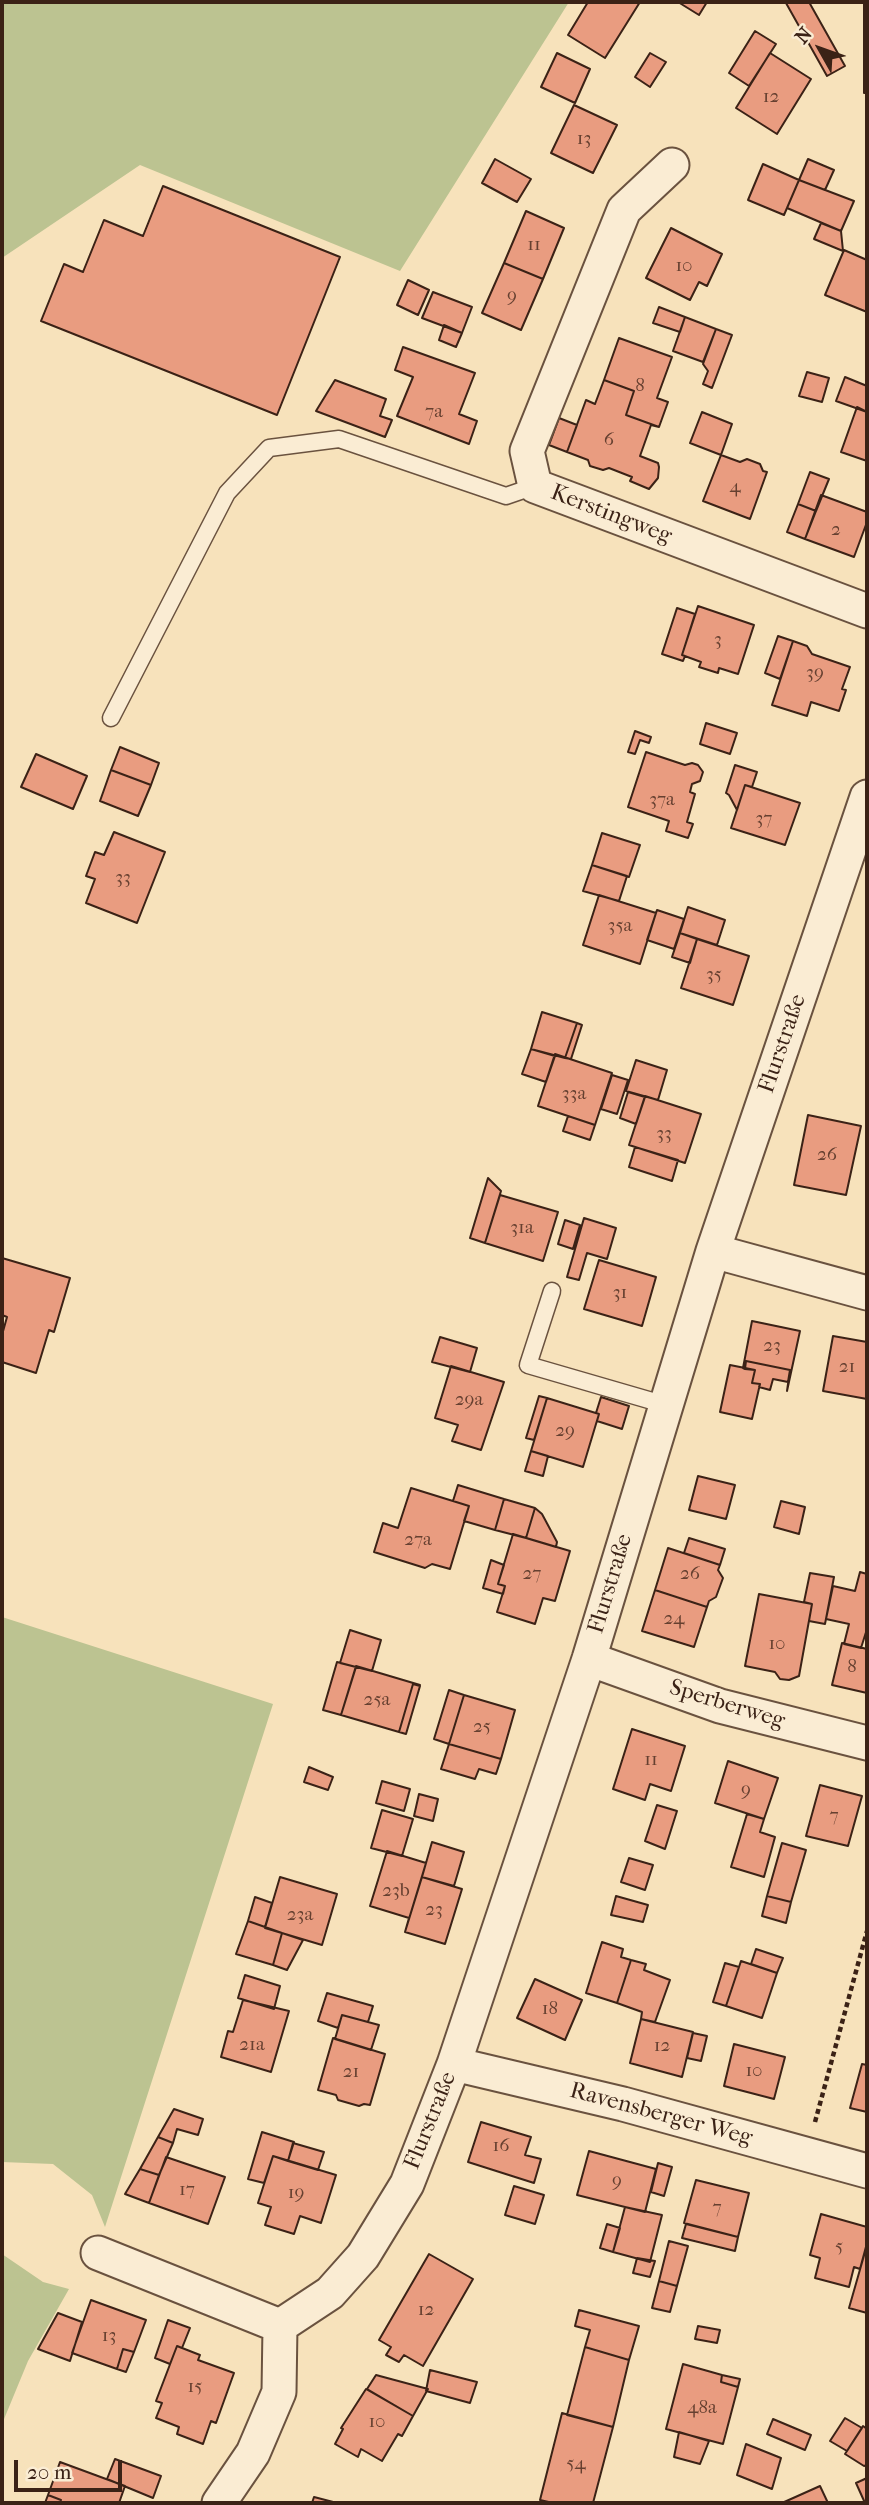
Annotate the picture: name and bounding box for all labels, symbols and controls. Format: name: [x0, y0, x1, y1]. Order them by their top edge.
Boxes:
north arrow: [785, 14, 855, 84]
text: N: [791, 23, 817, 48]
house number: 12: [763, 86, 779, 108]
house number: 13: [577, 128, 591, 150]
house number: 11: [527, 234, 541, 256]
house number: 10: [675, 255, 693, 277]
house number: 9: [507, 285, 517, 307]
house number: 8: [635, 375, 645, 397]
house number: 7a: [425, 401, 443, 423]
house number: 6: [604, 429, 614, 451]
house number: 4: [729, 476, 741, 498]
street label: Kerstingweg: [547, 479, 675, 551]
house number: 2: [831, 519, 841, 541]
house number: 3: [714, 629, 722, 651]
house number: 39: [806, 662, 824, 684]
house number: 37a: [649, 789, 675, 811]
house number: 37: [756, 808, 772, 830]
house number: 33: [115, 867, 131, 889]
house number: 35a: [608, 915, 632, 937]
house number: 35: [706, 964, 722, 986]
street label: Flurstraße: [753, 991, 813, 1097]
house number: 33a: [562, 1083, 586, 1105]
house number: 33: [656, 1123, 672, 1145]
house number: 26: [817, 1144, 837, 1166]
house number: 31a: [510, 1217, 534, 1239]
house number: 31: [613, 1282, 627, 1304]
house number: 23: [763, 1335, 781, 1357]
house number: 21: [839, 1356, 855, 1378]
house number: 29a: [455, 1389, 483, 1411]
house number: 29: [555, 1420, 575, 1442]
house number: 27a: [404, 1529, 432, 1551]
street label: Flurstraße: [583, 1531, 639, 1637]
house number: 27: [523, 1563, 541, 1585]
house number: 26: [680, 1563, 700, 1585]
house number: 24: [664, 1608, 684, 1630]
house number: 10: [768, 1633, 786, 1655]
house number: 8: [847, 1656, 857, 1678]
street label: Sperberweg: [666, 1674, 788, 1736]
house number: 25a: [364, 1689, 390, 1711]
house number: 25: [473, 1716, 491, 1738]
house number: 11: [644, 1749, 658, 1771]
house number: 9: [741, 1779, 751, 1801]
house number: 7: [829, 1805, 839, 1827]
house number: 23b: [382, 1880, 410, 1902]
house number: 23: [425, 1899, 443, 1921]
house number: 23a: [287, 1904, 313, 1926]
house number: 18: [542, 1998, 558, 2020]
house number: 21a: [239, 2034, 265, 2056]
house number: 12: [654, 2035, 670, 2057]
house number: 10: [745, 2060, 763, 2082]
house number: 21: [343, 2061, 359, 2083]
street label: Flurstraße: [399, 2068, 463, 2174]
street label: Ravensberger Weg: [567, 2077, 755, 2153]
house number: 16: [493, 2135, 509, 2157]
house number: 9: [612, 2170, 622, 2192]
house number: 17: [179, 2179, 195, 2201]
house number: 19: [288, 2182, 304, 2204]
house number: 7: [712, 2197, 722, 2219]
house number: 5: [835, 2236, 843, 2258]
house number: 12: [418, 2299, 434, 2321]
house number: 13: [102, 2325, 116, 2347]
house number: 15: [188, 2376, 202, 2398]
house number: 48a: [687, 2397, 717, 2419]
house number: 10: [368, 2411, 386, 2433]
scale bar: [18, 2446, 126, 2490]
house number: 54: [566, 2453, 586, 2475]
text: 20 m: [27, 2460, 71, 2484]

